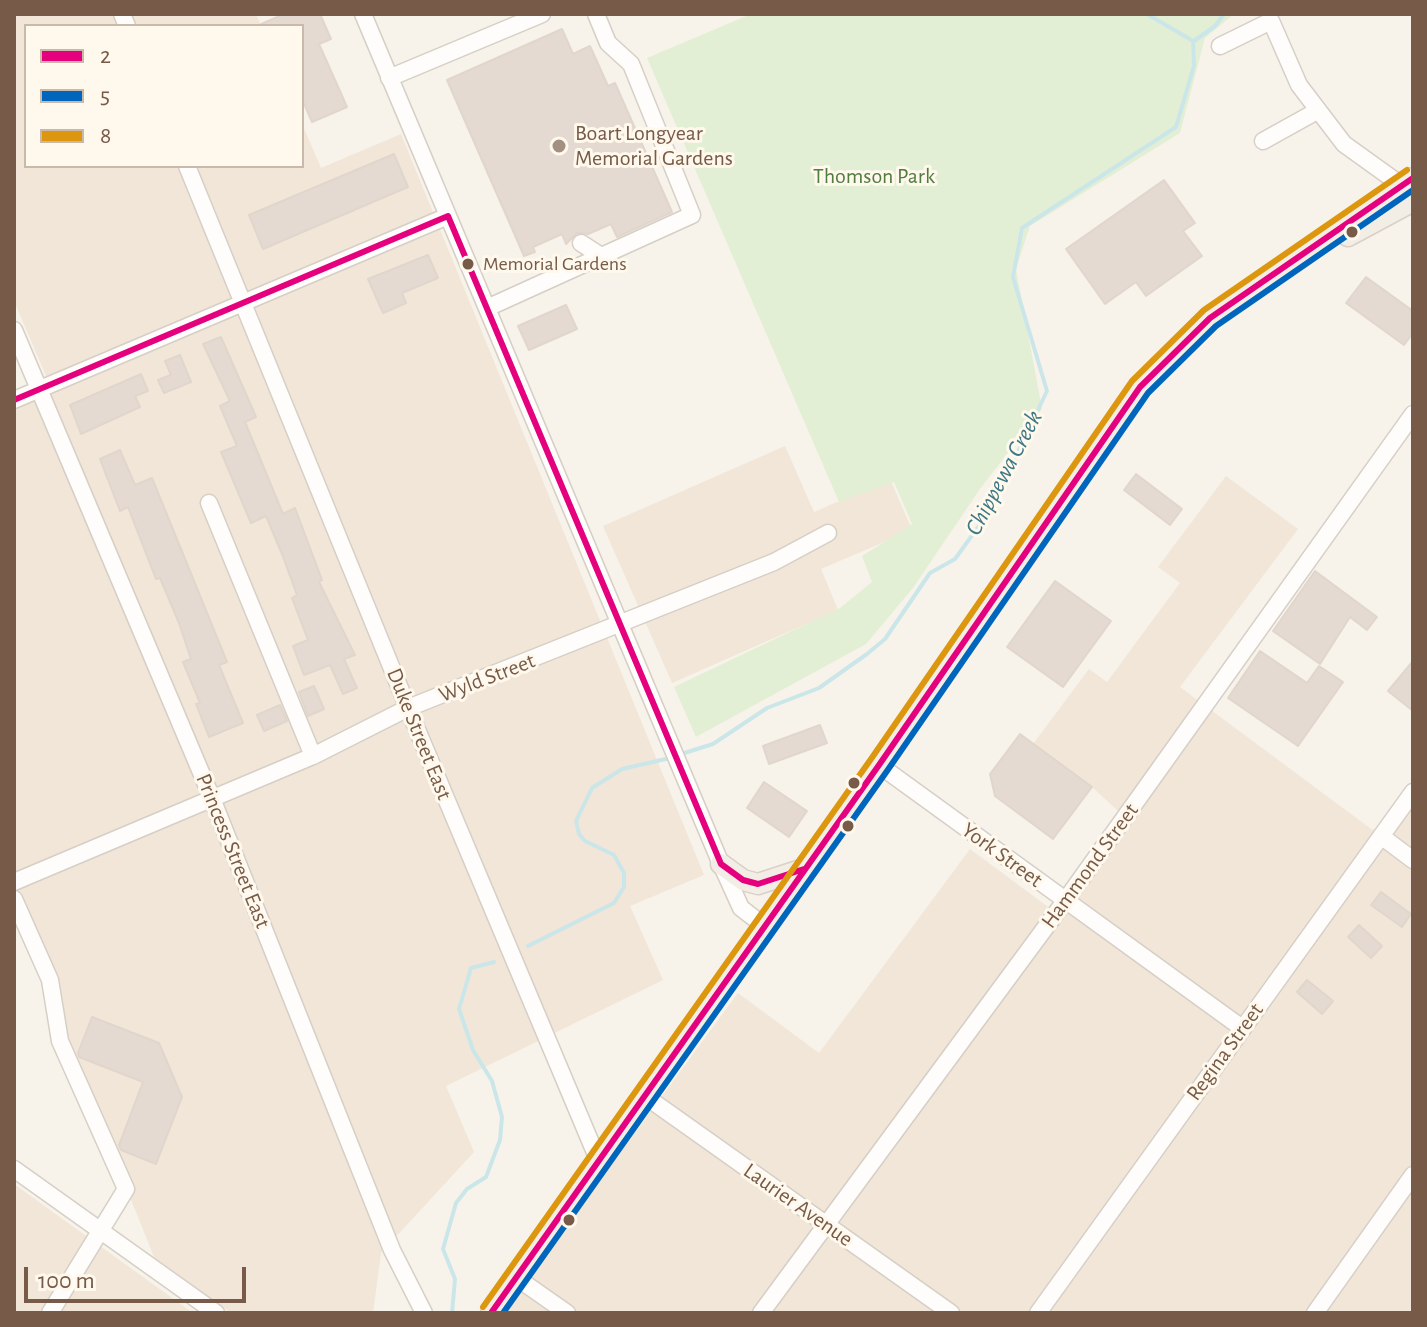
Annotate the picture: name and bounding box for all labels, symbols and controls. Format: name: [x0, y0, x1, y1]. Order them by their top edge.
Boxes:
legend: [24, 24, 304, 168]
text: 2: [100, 44, 111, 68]
text: 5: [100, 84, 110, 108]
place label: Boart Longyear Memorial Gardens: [575, 120, 733, 172]
text: 8: [100, 124, 111, 148]
marker: Boart Longyear Memorial Gardens: [550, 137, 568, 155]
park label: Thomson Park: [813, 163, 935, 189]
unlabelled marker: [1344, 224, 1360, 240]
place label: Memorial Gardens: [483, 252, 627, 276]
marker: Memorial Gardens: [460, 256, 476, 272]
water label: Chippewa Creek: [959, 406, 1049, 540]
street label: Wyld Street: [435, 648, 539, 708]
street label: Duke Street East: [381, 664, 457, 804]
street label: Princess Street East: [190, 770, 276, 932]
unlabelled marker: [846, 775, 862, 791]
street label: Hammond Street: [1036, 798, 1144, 934]
street label: York Street: [956, 817, 1048, 893]
unlabelled marker: [840, 818, 856, 834]
street label: Regina Street: [1181, 998, 1269, 1106]
street label: Laurier Avenue: [738, 1158, 858, 1252]
unlabelled marker: [561, 1212, 577, 1228]
scale bar: [28, 1251, 250, 1301]
text: 100 m: [38, 1269, 95, 1293]

